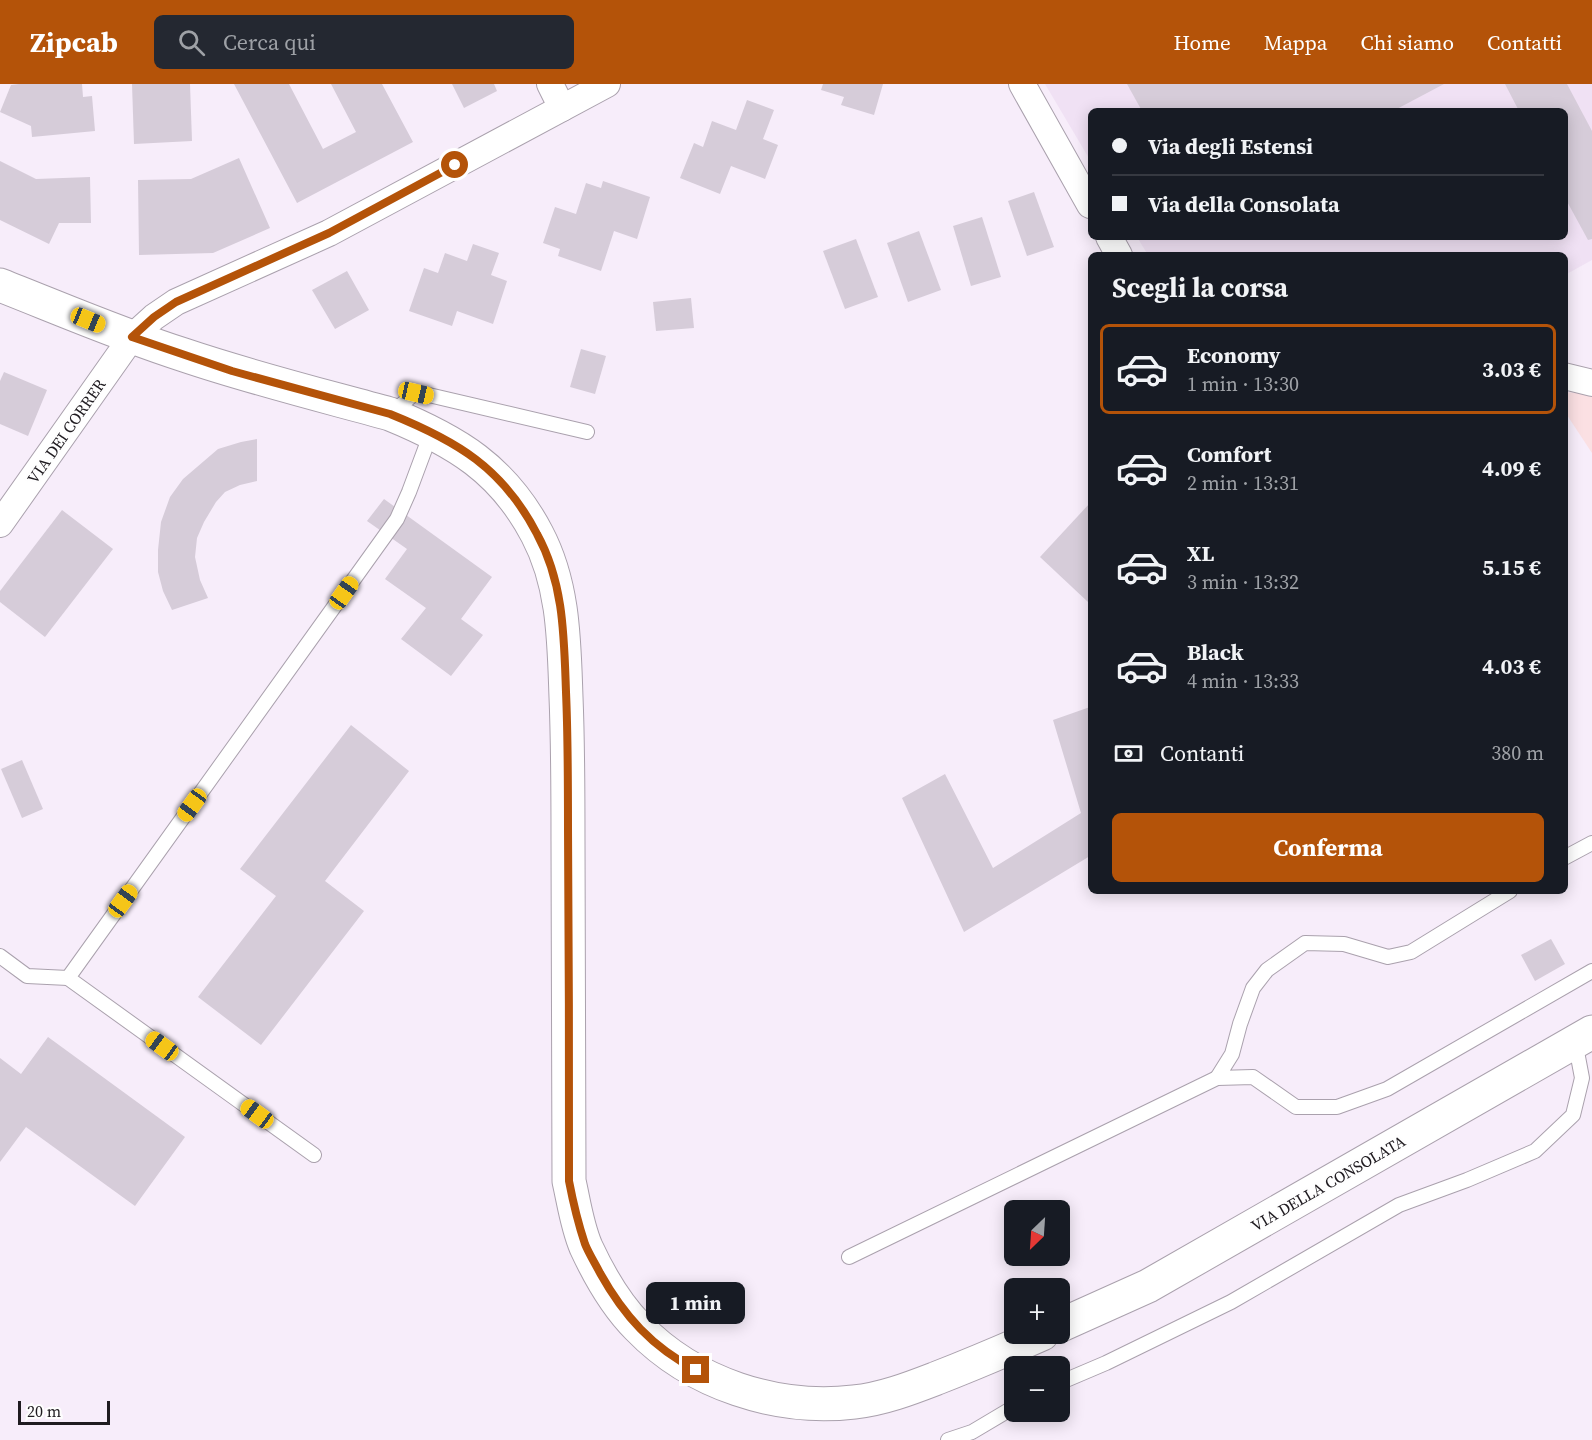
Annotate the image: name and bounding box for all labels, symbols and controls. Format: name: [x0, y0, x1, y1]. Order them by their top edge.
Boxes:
search box: [154, 15, 574, 69]
text: Zipcab: [30, 23, 118, 61]
icon: search: [175, 26, 208, 59]
text: Cerca qui: [223, 27, 316, 57]
text: Home: [1173, 28, 1231, 57]
text: Mappa: [1264, 28, 1328, 57]
text: Chi siamo: [1361, 28, 1454, 57]
text: Contatti: [1487, 28, 1562, 57]
text: Via degli Estensi: [1148, 131, 1313, 161]
route start: [441, 151, 468, 178]
text: Via della Consolata: [1148, 189, 1340, 219]
text: Scegli la corsa: [1112, 269, 1288, 306]
car: [68, 305, 108, 335]
text: Economy: [1187, 340, 1281, 370]
icon: car: [1115, 342, 1169, 396]
text: 3.03 €: [1482, 354, 1541, 384]
text: 1 min · 13:30: [1187, 370, 1299, 398]
street label: VIA DEI CORRER: [22, 374, 111, 488]
car: [396, 380, 436, 406]
text: Comfort: [1187, 439, 1271, 469]
icon: car: [1115, 441, 1169, 495]
text: 4.09 €: [1482, 453, 1541, 483]
text: 2 min · 13:31: [1187, 469, 1299, 497]
text: XL: [1187, 538, 1214, 568]
icon: car: [1115, 540, 1169, 594]
text: 5.15 €: [1482, 552, 1541, 582]
text: 3 min · 13:32: [1187, 568, 1299, 596]
car: [326, 573, 362, 613]
text: Black: [1187, 637, 1244, 667]
icon: car: [1115, 639, 1169, 693]
text: 4.03 €: [1482, 651, 1541, 681]
text: 4 min · 13:33: [1187, 667, 1299, 695]
icon: cash: [1112, 737, 1145, 770]
text: Contanti: [1160, 738, 1244, 768]
text: 380 m: [1491, 739, 1544, 767]
car: [174, 785, 210, 825]
button: Conferma: [1112, 813, 1544, 882]
car: [105, 881, 141, 921]
car: [142, 1028, 182, 1064]
car: [237, 1096, 277, 1132]
street label: VIA DELLA CONSOLATA: [1247, 1130, 1410, 1236]
north arrow: [1004, 1200, 1070, 1266]
map controls: [1004, 1200, 1070, 1422]
button: +: [1004, 1278, 1070, 1344]
callout: 1 min: [646, 1283, 746, 1325]
text: 1 min: [670, 1289, 721, 1317]
route end: [682, 1356, 709, 1383]
button: −: [1004, 1356, 1070, 1422]
scale bar: [18, 1398, 110, 1426]
text: 20 m: [27, 1400, 61, 1422]

